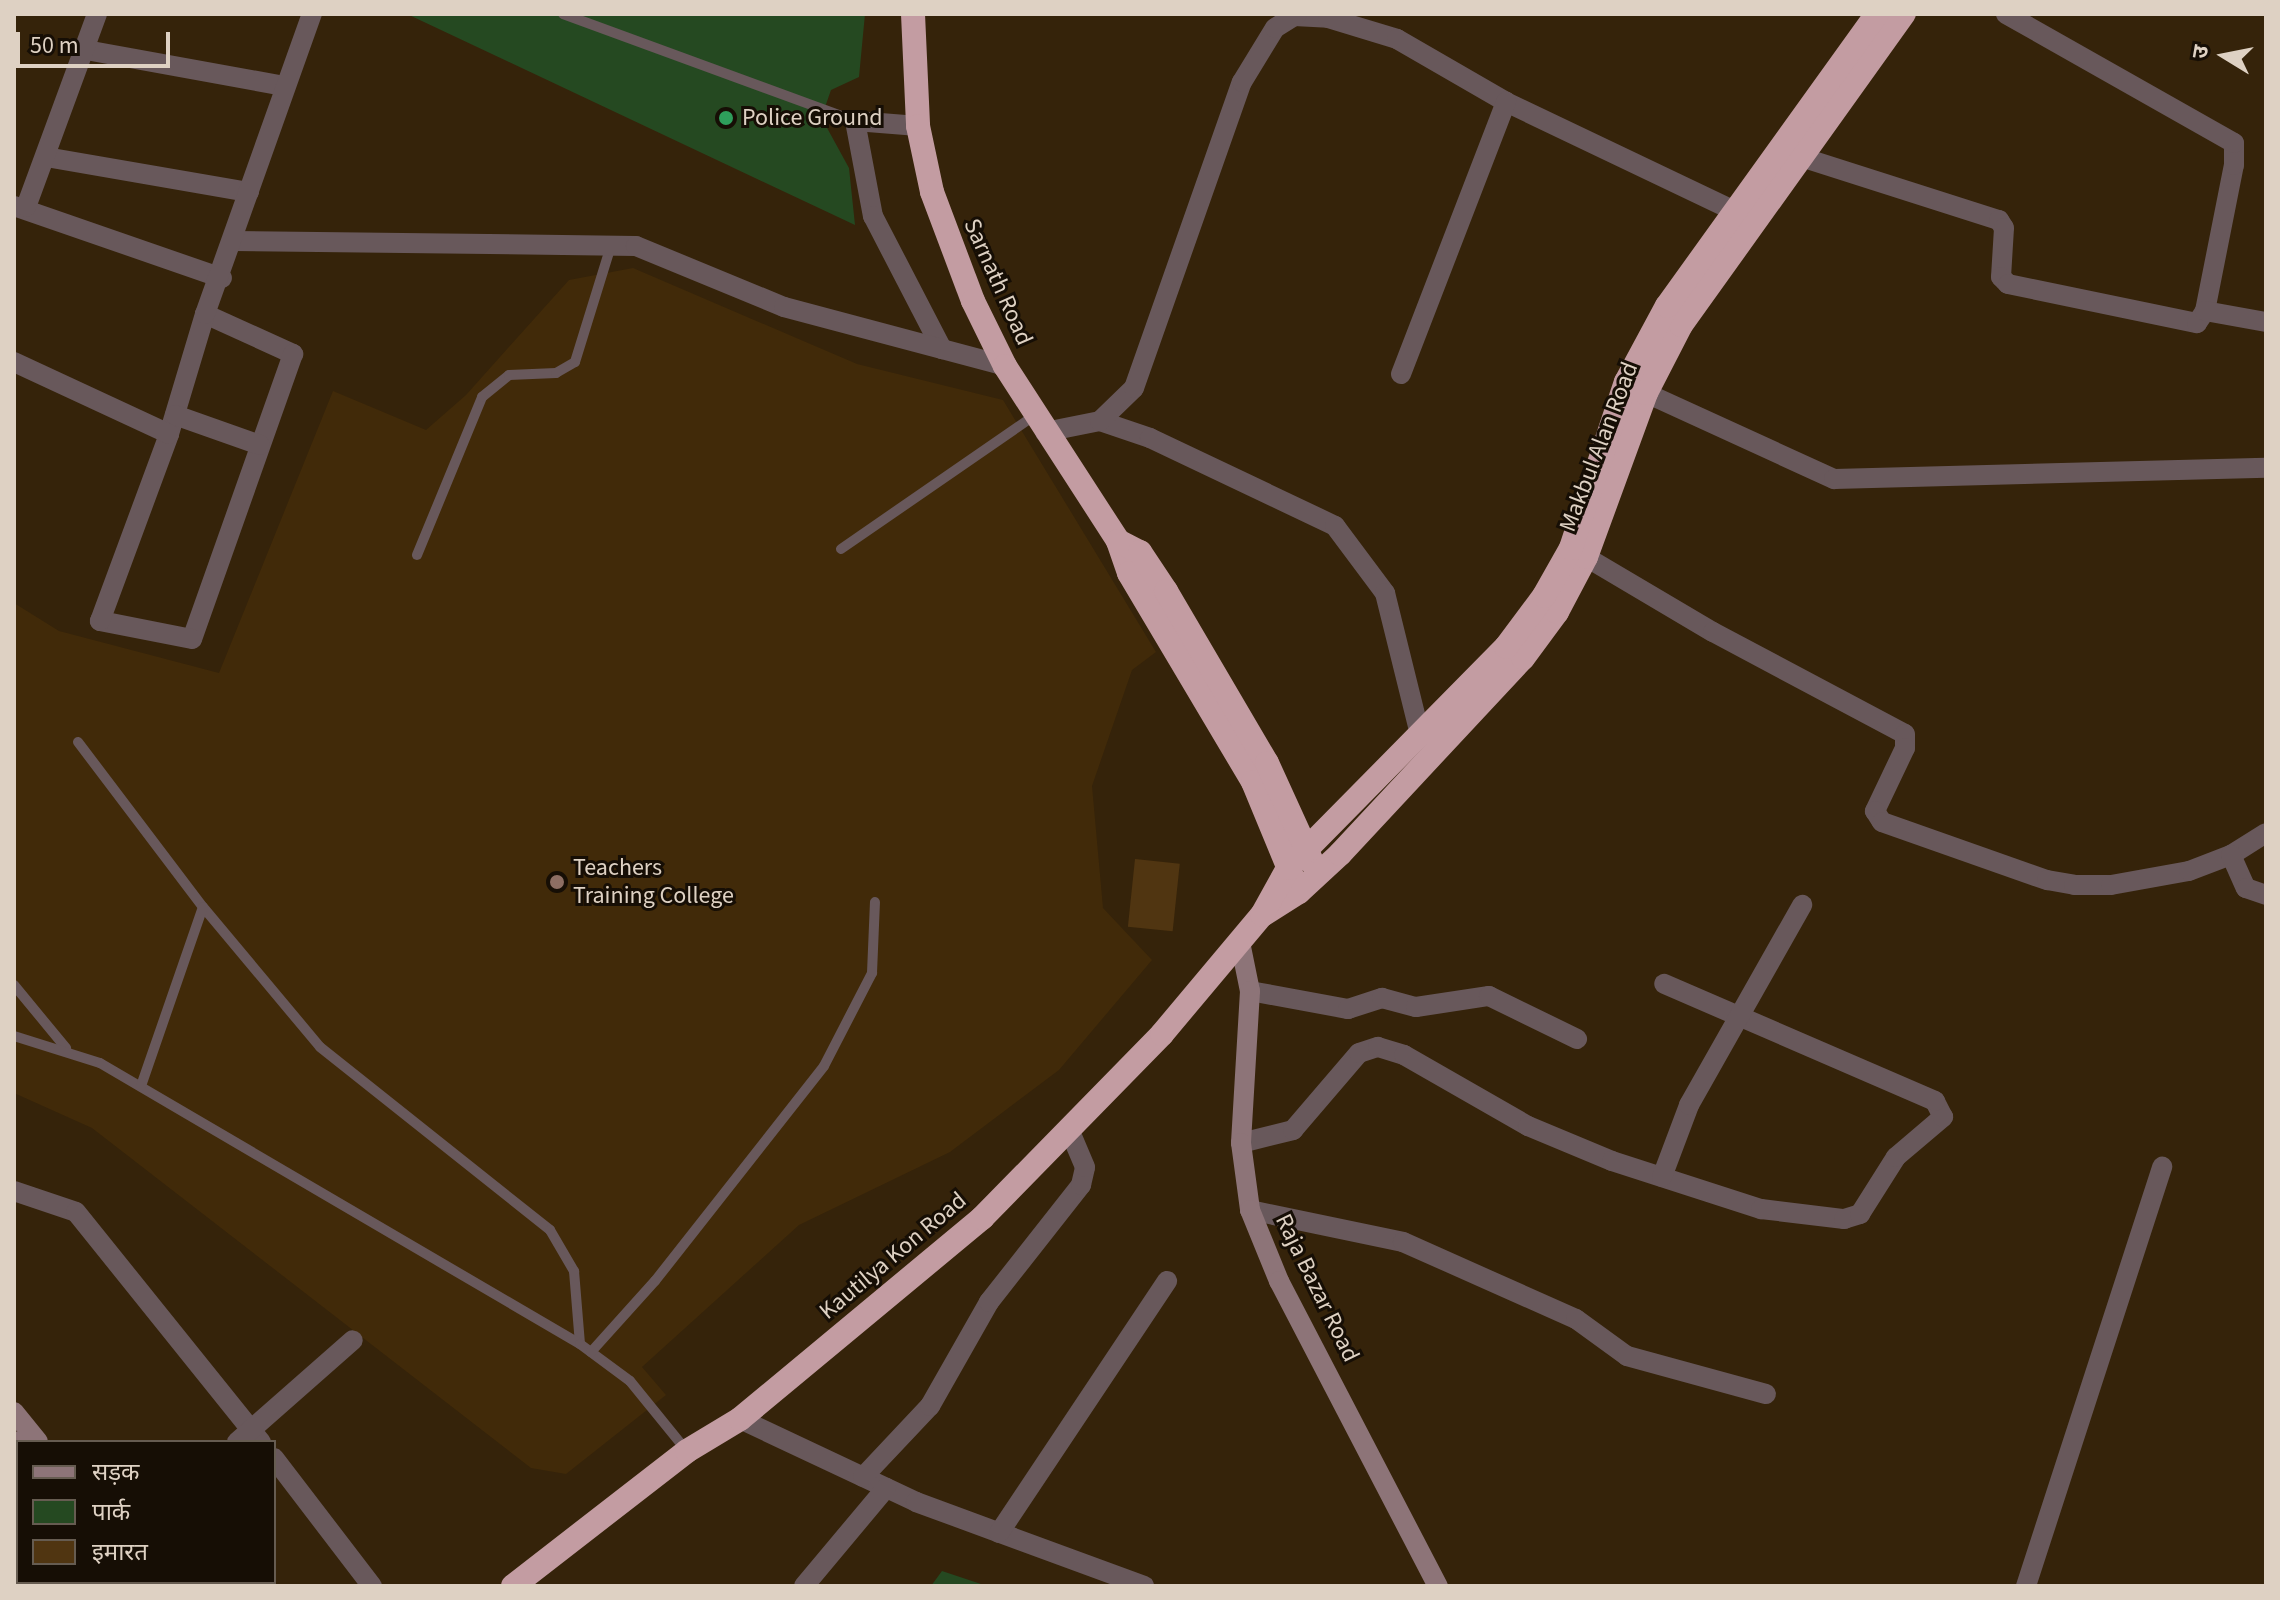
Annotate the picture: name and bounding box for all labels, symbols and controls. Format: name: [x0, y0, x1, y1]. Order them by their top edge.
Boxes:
scale bar: [20, 16, 174, 66]
north arrow: [2184, 16, 2264, 96]
text: 50 m: [30, 28, 79, 63]
text: उ: [2183, 43, 2217, 61]
place label: Police Ground: [742, 104, 883, 132]
marker: Police Ground: [717, 109, 735, 127]
street label: Sarnath Road: [957, 214, 1039, 350]
street label: Makbul Alan Road: [1553, 358, 1645, 536]
place label: Teachers Training College: [573, 854, 734, 910]
marker: Teachers Training College: [548, 873, 566, 891]
street label: Kautilya Kon Road: [814, 1186, 972, 1326]
street label: Raja Bazar Road: [1269, 1209, 1365, 1367]
legend: [16, 1440, 276, 1584]
text: सड़क: [92, 1455, 140, 1490]
text: पार्क: [92, 1495, 130, 1530]
text: इमारत: [92, 1535, 148, 1570]

